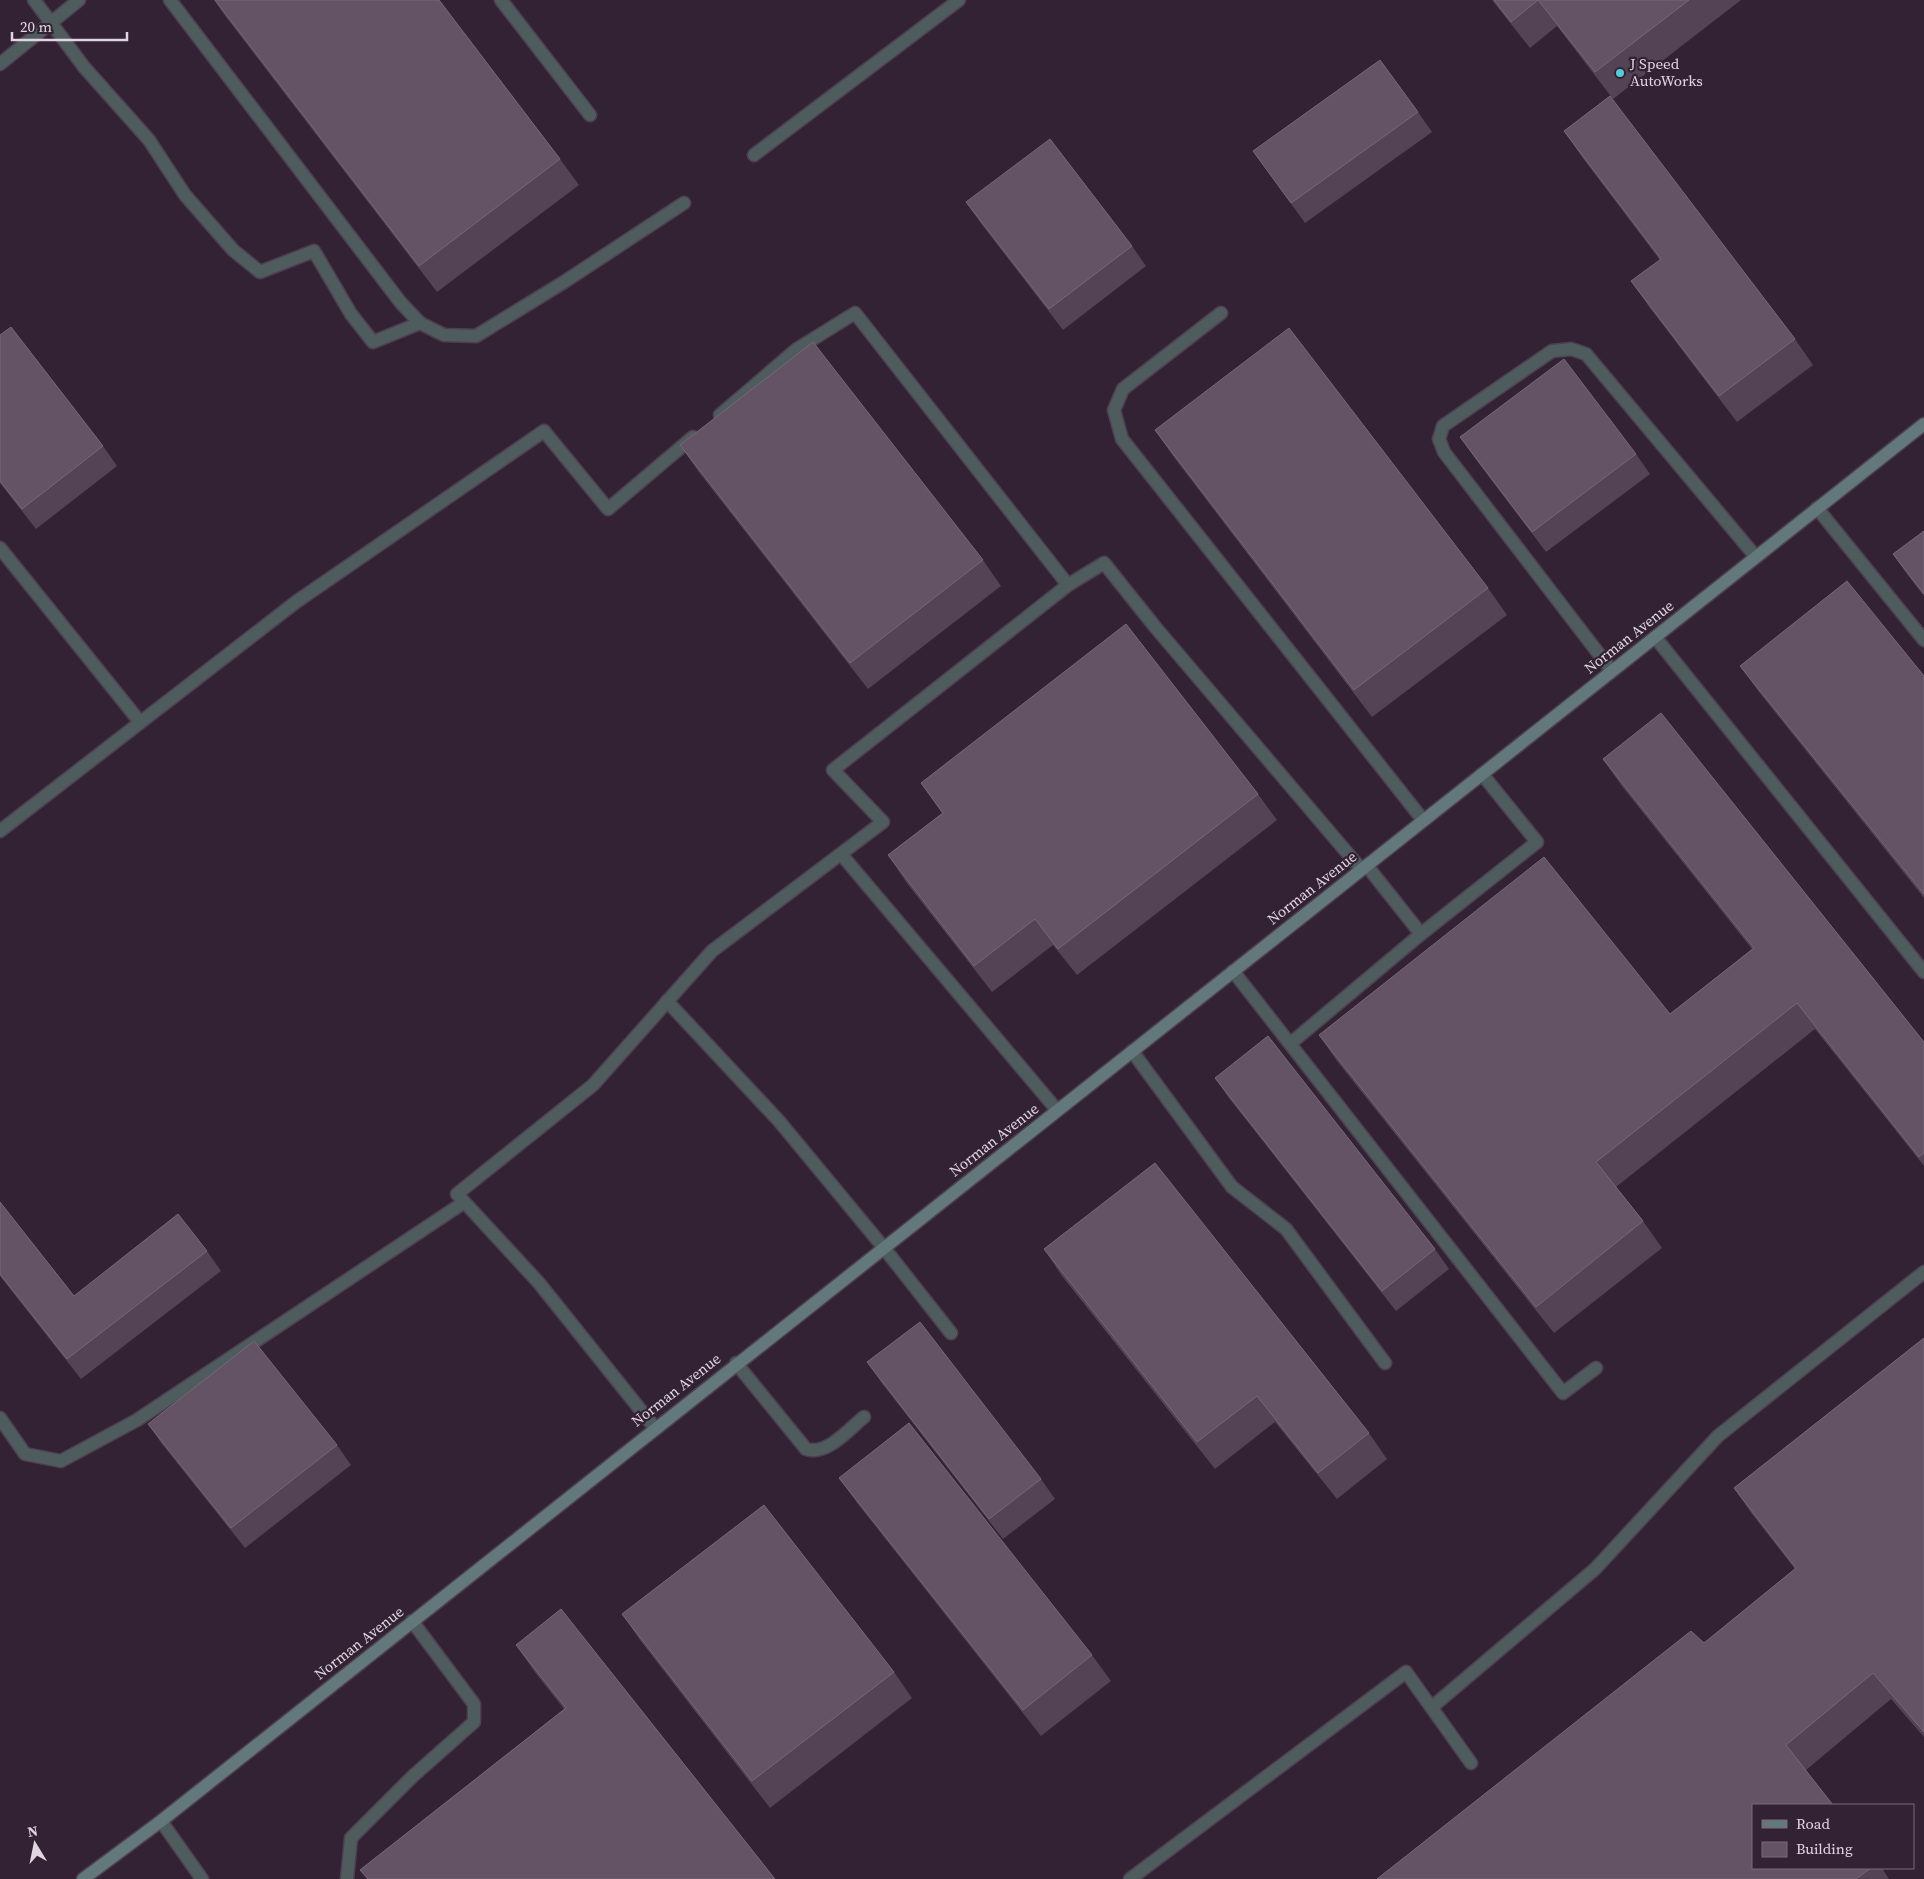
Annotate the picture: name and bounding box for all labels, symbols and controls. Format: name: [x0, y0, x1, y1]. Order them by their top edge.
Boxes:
scale bar: [12, 10, 128, 42]
text: 20 m: [20, 16, 52, 37]
place label: J Speed AutoWorks: [1629, 53, 1703, 91]
marker: J Speed AutoWorks: [1614, 67, 1626, 79]
street label: Norman Avenue: [1580, 595, 1678, 678]
street label: Norman Avenue: [1263, 846, 1361, 929]
street label: Norman Avenue: [945, 1098, 1043, 1181]
street label: Norman Avenue: [627, 1348, 725, 1431]
street label: Norman Avenue: [310, 1601, 408, 1684]
legend: [1752, 1804, 1914, 1869]
text: Road: [1796, 1813, 1830, 1834]
north arrow: [10, 1819, 60, 1869]
text: N: [26, 1820, 40, 1842]
text: Building: [1796, 1838, 1853, 1859]

